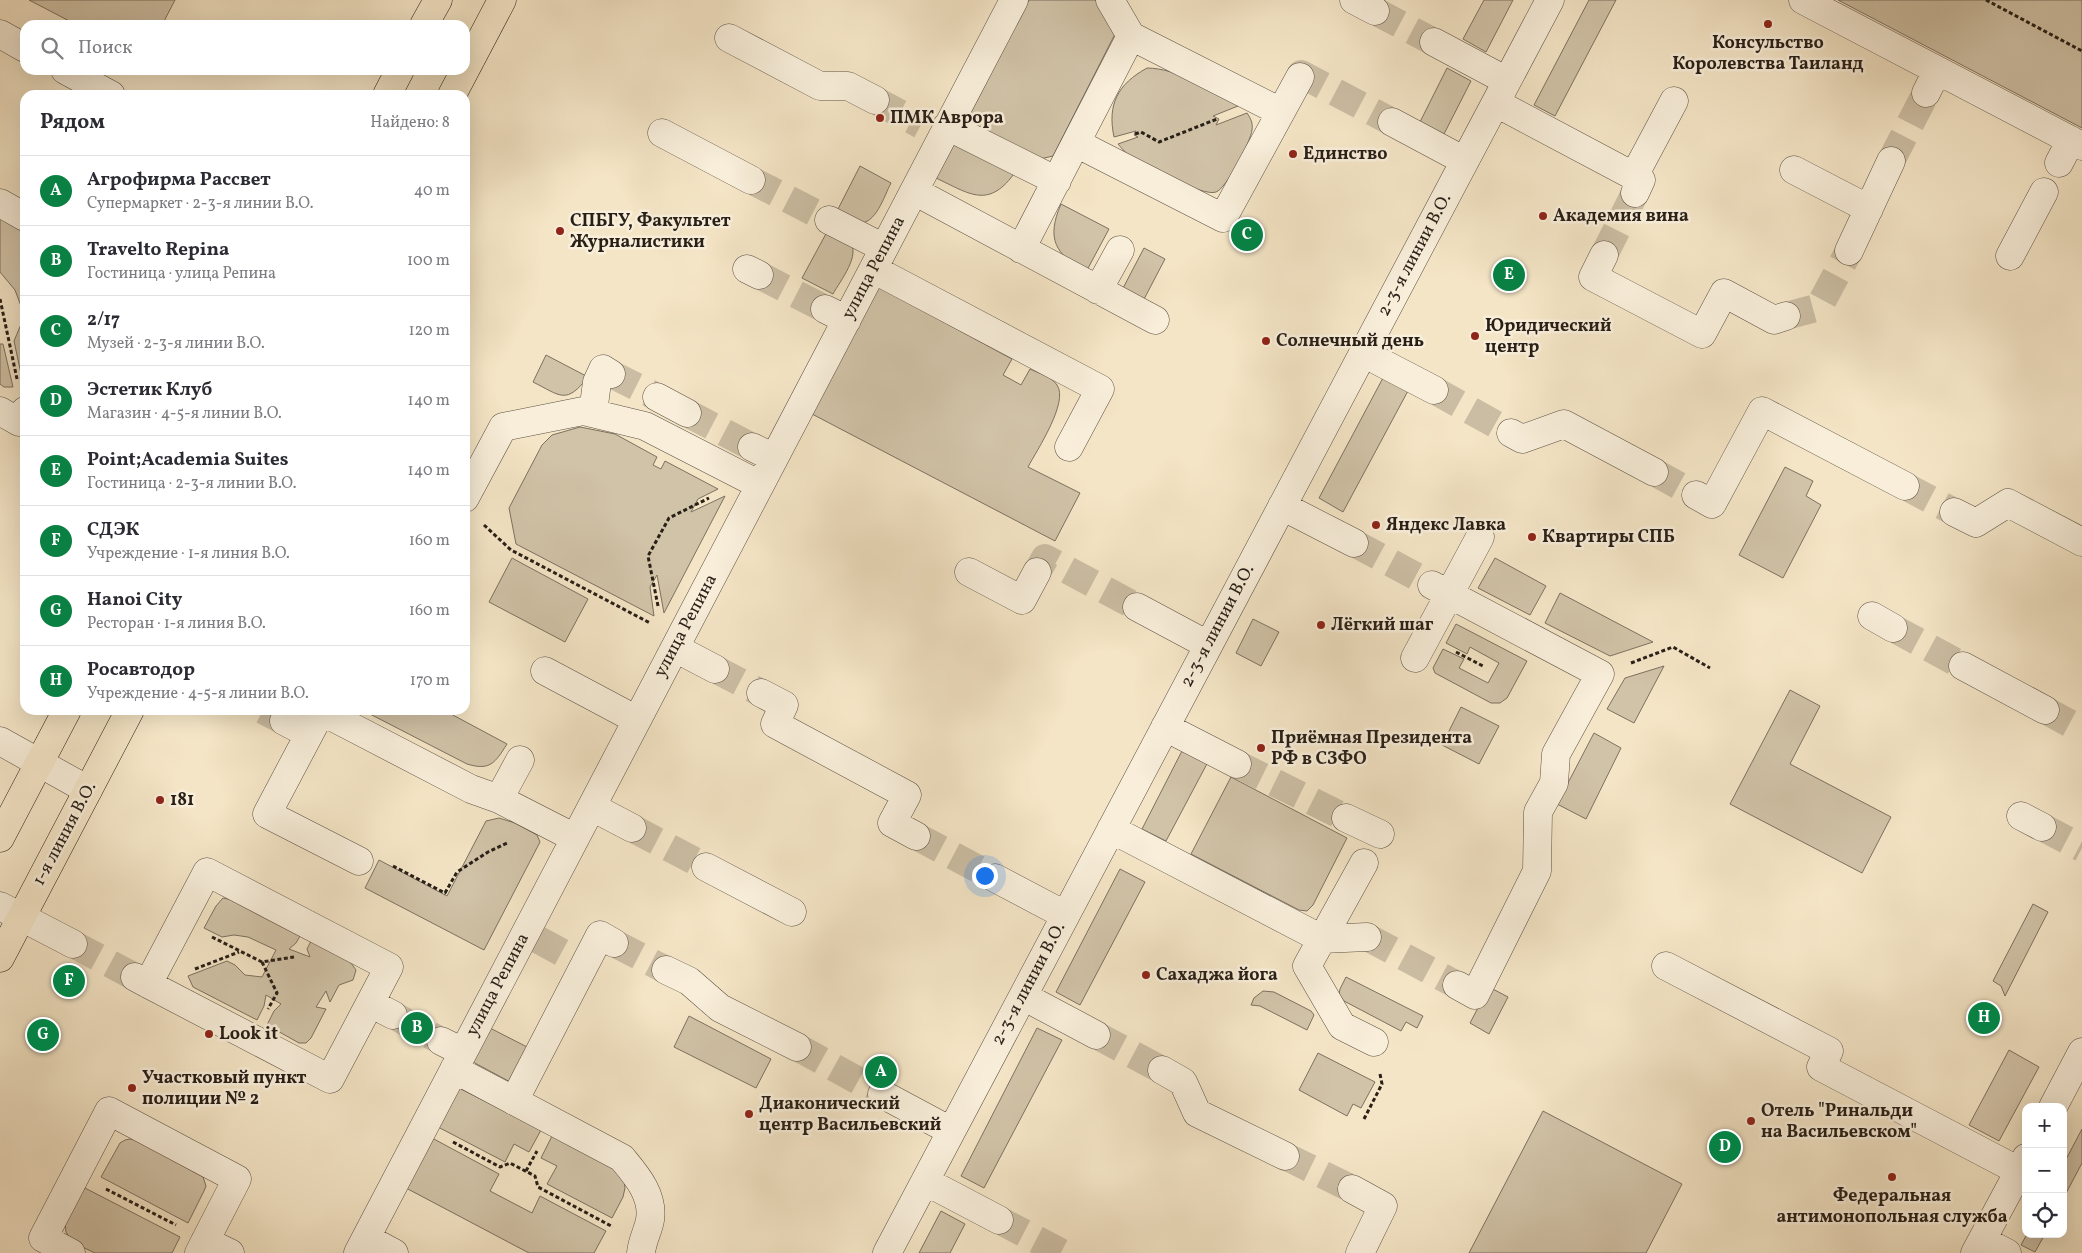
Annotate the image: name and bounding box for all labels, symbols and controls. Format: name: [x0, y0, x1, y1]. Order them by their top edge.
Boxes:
marker: Консульство Королевства Таиланд: [1762, 18, 1774, 30]
search box: [20, 20, 470, 75]
place label: Консульство Королевства Таиланд: [1672, 31, 1864, 77]
icon: search: [38, 34, 66, 62]
text: Поиск: [78, 35, 132, 61]
place label: ПМК Аврора: [890, 106, 1004, 131]
text: Рядом: [40, 108, 105, 137]
text: Найдено: 8: [370, 112, 450, 134]
marker: ПМК Аврора: [874, 112, 886, 124]
place label: Единство: [1303, 142, 1388, 167]
marker: Единство: [1287, 148, 1299, 160]
text: Агрофирма Рассвет: [87, 167, 271, 193]
text: A: [50, 180, 62, 202]
text: 40 m: [414, 180, 450, 202]
street label: 2-3-я линии В.О.: [1372, 189, 1458, 321]
text: Супермаркет · 2-3-я линии В.О.: [87, 193, 313, 215]
place label: Академия вина: [1553, 204, 1689, 229]
place label: СПБГУ, Факультет Журналистики: [570, 209, 731, 255]
marker: Академия вина: [1537, 210, 1549, 222]
street label: улица Репина: [836, 212, 912, 324]
pin: C: [1231, 216, 1263, 254]
marker: СПБГУ, Факультет Журналистики: [554, 225, 566, 237]
text: Travelto Repina: [87, 237, 229, 263]
text: B: [51, 250, 61, 272]
text: 100 m: [407, 250, 450, 272]
pin: E: [1493, 256, 1525, 294]
text: Гостиница · улица Репина: [87, 263, 276, 285]
text: 2/17: [87, 307, 120, 333]
place label: Юридический центр: [1485, 314, 1611, 360]
text: C: [51, 320, 61, 342]
text: 120 m: [408, 320, 450, 342]
place label: Солнечный день: [1276, 329, 1424, 354]
marker: Юридический центр: [1469, 330, 1481, 342]
text: Музей · 2-3-я линии В.О.: [87, 333, 265, 355]
marker: Солнечный день: [1260, 335, 1272, 347]
text: Эстетик Клуб: [87, 377, 212, 403]
text: D: [50, 390, 62, 412]
text: 140 m: [408, 390, 450, 412]
text: Магазин · 4-5-я линии В.О.: [87, 403, 282, 425]
text: Point;Academia Suites: [87, 447, 289, 473]
text: E: [51, 460, 61, 482]
text: 140 m: [408, 460, 450, 482]
text: Гостиница · 2-3-я линии В.О.: [87, 473, 297, 495]
place label: Яндекс Лавка: [1386, 513, 1506, 538]
text: СДЭК: [87, 517, 139, 543]
marker: Яндекс Лавка: [1370, 519, 1382, 531]
place label: Квартиры СПБ: [1542, 525, 1675, 550]
text: F: [51, 530, 61, 552]
text: 160 m: [409, 530, 450, 552]
marker: Квартиры СПБ: [1526, 531, 1538, 543]
text: Учреждение · 1-я линия В.О.: [87, 543, 290, 565]
street label: 2-3-я линии В.О.: [1175, 560, 1261, 692]
street label: улица Репина: [648, 570, 724, 682]
text: Hanoi City: [87, 587, 182, 613]
text: G: [50, 600, 62, 622]
text: 160 m: [409, 600, 450, 622]
text: Ресторан · 1-я линия В.О.: [87, 613, 266, 635]
place label: Лёгкий шаг: [1331, 613, 1434, 638]
marker: Лёгкий шаг: [1315, 619, 1327, 631]
text: Росавтодор: [87, 657, 195, 683]
text: H: [50, 670, 62, 692]
text: 170 m: [410, 670, 450, 692]
text: Учреждение · 4-5-я линии В.О.: [87, 683, 309, 705]
place label: Приёмная Президента РФ в СЗФО: [1271, 726, 1472, 772]
marker: Приёмная Президента РФ в СЗФО: [1255, 742, 1267, 754]
street label: 1-я линия В.О.: [27, 777, 103, 891]
place label: 181: [170, 788, 194, 813]
marker: 181: [154, 794, 166, 806]
your location: [972, 863, 998, 889]
street label: 2-3-я линии В.О.: [986, 918, 1072, 1050]
street label: улица Репина: [460, 929, 536, 1041]
pin: F: [53, 962, 85, 1000]
place label: Сахаджа йога: [1156, 963, 1278, 988]
marker: Сахаджа йога: [1140, 969, 1152, 981]
pin: H: [1968, 999, 2000, 1037]
pin: B: [401, 1009, 433, 1047]
pin: G: [27, 1016, 59, 1054]
place label: Look it: [219, 1022, 278, 1047]
marker: Look it: [203, 1028, 215, 1040]
pin: A: [865, 1053, 897, 1091]
place label: Участковый пункт полиции № 2: [142, 1066, 307, 1112]
marker: Участковый пункт полиции № 2: [126, 1082, 138, 1094]
place label: Диаконический центр Васильевский: [759, 1092, 941, 1138]
place label: Отель "Ринальди на Васильевском": [1761, 1099, 1917, 1145]
map controls: [2022, 1103, 2067, 1238]
button: +: [2022, 1103, 2067, 1148]
marker: Диаконический центр Васильевский: [743, 1108, 755, 1120]
marker: Отель "Ринальди на Васильевском": [1745, 1115, 1757, 1127]
pin: D: [1709, 1128, 1741, 1166]
button: −: [2022, 1148, 2067, 1193]
marker: Федеральная антимонопольная служба: [1886, 1171, 1898, 1183]
place label: Федеральная антимонопольная служба: [1776, 1184, 2008, 1230]
button: locate: [2022, 1193, 2067, 1238]

